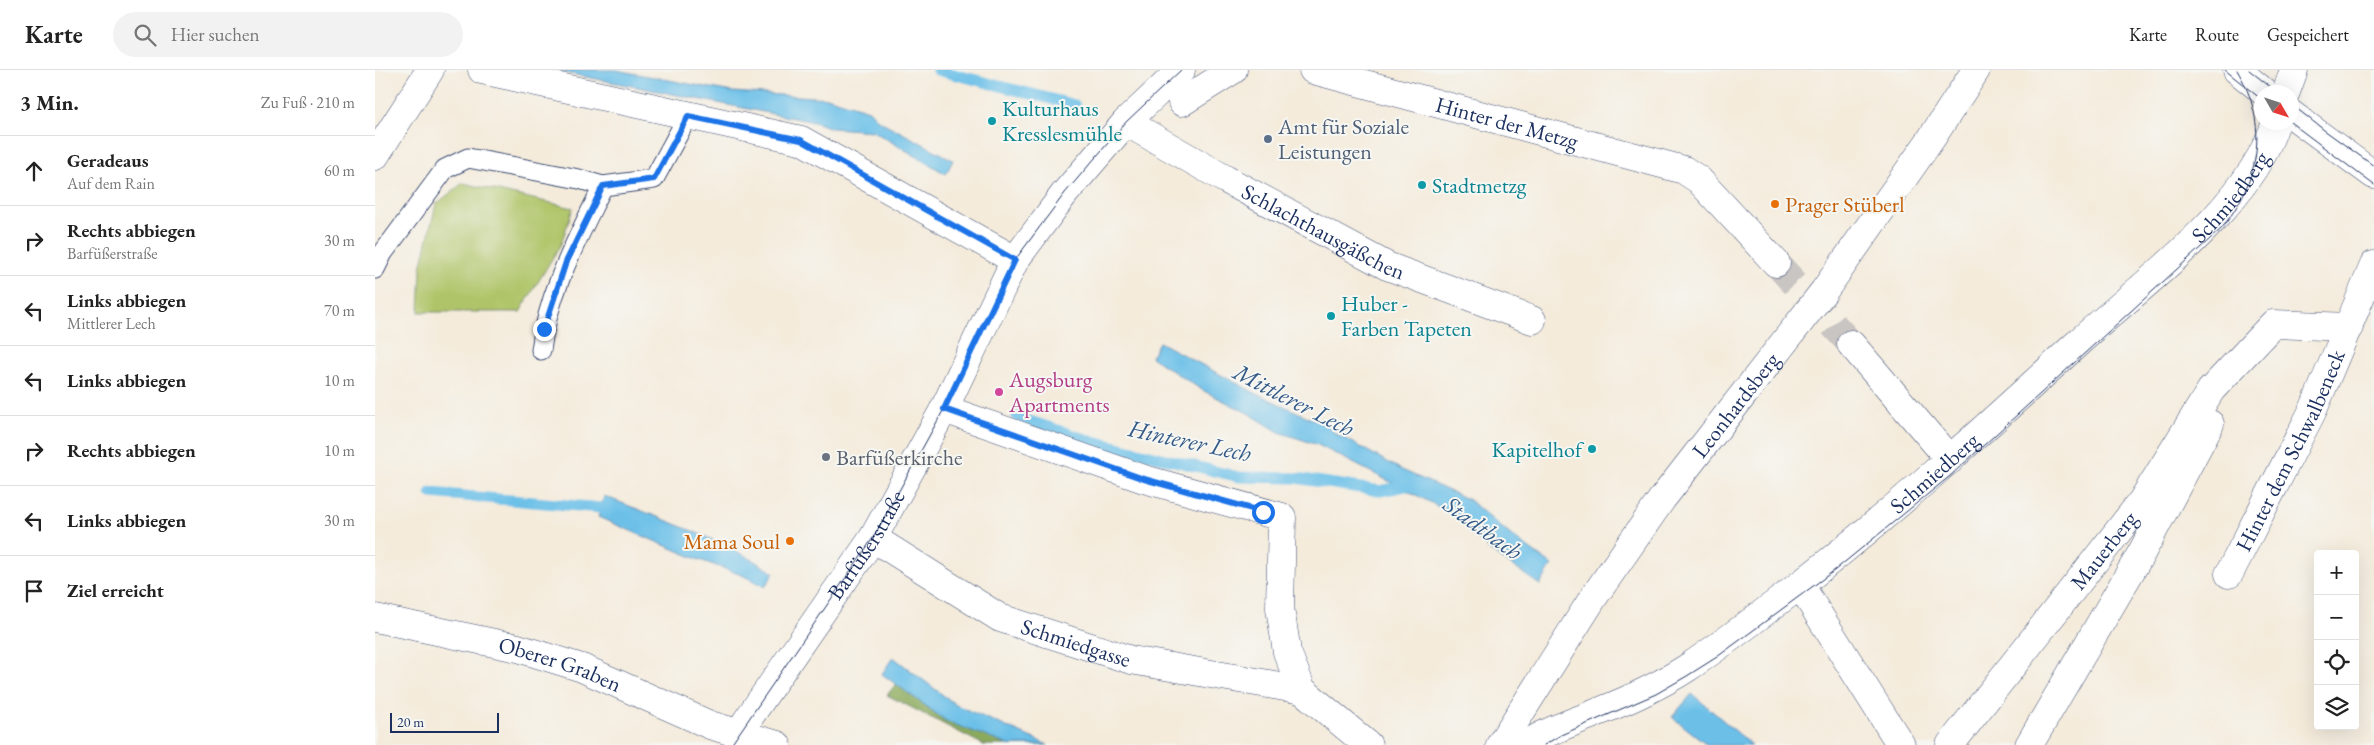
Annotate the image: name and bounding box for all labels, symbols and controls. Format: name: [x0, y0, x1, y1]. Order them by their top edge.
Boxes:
search box: [113, 12, 463, 57]
text: Karte: [25, 19, 83, 50]
icon: search: [131, 21, 159, 49]
text: Hier suchen: [171, 22, 260, 47]
text: Karte: [2129, 23, 2167, 46]
text: Route: [2195, 23, 2239, 46]
text: Gespeichert: [2267, 23, 2349, 46]
north arrow: [2254, 85, 2299, 130]
text: 3 Min.: [20, 89, 79, 116]
street label: Hinter der Metzg: [1432, 90, 1582, 156]
text: Zu Fuß · 210 m: [261, 92, 355, 113]
place label: Kulturhaus Kresslesmühle: [1002, 94, 1122, 148]
place label: Amt für Soziale Leistungen: [1277, 112, 1410, 166]
marker: Kulturhaus Kresslesmühle: [986, 115, 998, 127]
marker: Amt für Soziale Leistungen: [1262, 133, 1274, 145]
street label: Schmiedberg: [2185, 146, 2276, 249]
text: Geradeaus: [67, 148, 149, 173]
icon: ahead: [20, 157, 48, 185]
text: 60 m: [324, 160, 355, 181]
place label: Stadtmetzg: [1432, 171, 1527, 200]
text: Auf dem Rain: [67, 173, 155, 194]
street label: Schlachthausgäßchen: [1237, 177, 1409, 287]
marker: Stadtmetzg: [1416, 179, 1428, 191]
place label: Prager Stüberl: [1785, 190, 1904, 219]
marker: Prager Stüberl: [1769, 198, 1781, 210]
text: Rechts abbiegen: [67, 218, 196, 243]
icon: right: [20, 227, 48, 255]
text: 30 m: [324, 230, 355, 251]
text: Barfüßerstraße: [67, 243, 158, 264]
text: Links abbiegen: [67, 288, 186, 313]
place label: Huber - Farben Tapeten: [1341, 289, 1472, 343]
icon: left: [20, 297, 48, 325]
text: 70 m: [324, 300, 355, 321]
marker: Huber - Farben Tapeten: [1325, 310, 1337, 322]
text: Mittlerer Lech: [67, 313, 156, 334]
route end: [533, 318, 556, 341]
street label: Hinter dem Schwalbeneck: [2229, 345, 2352, 557]
street label: Leonhardsberg: [1685, 346, 1786, 464]
water label: Mittlerer Lech: [1227, 355, 1360, 443]
place label: Augsburg Apartments: [1008, 365, 1110, 419]
icon: left: [20, 367, 48, 395]
text: Links abbiegen: [67, 368, 186, 393]
text: 10 m: [324, 370, 355, 391]
marker: Augsburg Apartments: [993, 386, 1005, 398]
water label: Hinterer Lech: [1125, 412, 1255, 469]
street label: Schmiedberg: [1884, 426, 1985, 520]
place label: Kapitelhof: [1491, 435, 1585, 464]
icon: right: [20, 437, 48, 465]
text: Rechts abbiegen: [67, 438, 196, 463]
text: 10 m: [324, 440, 355, 461]
place label: Barfüßerkirche: [836, 443, 963, 472]
marker: Kapitelhof: [1586, 443, 1598, 455]
marker: Barfüßerkirche: [820, 451, 832, 463]
street label: Barfüßerstraße: [821, 485, 912, 606]
water label: Stadtbach: [1437, 488, 1529, 567]
route start: [1252, 501, 1275, 524]
street label: Mauerberg: [2064, 505, 2144, 596]
icon: left: [20, 507, 48, 535]
text: Links abbiegen: [67, 508, 186, 533]
text: 30 m: [324, 510, 355, 531]
place label: Mama Soul: [684, 527, 780, 556]
marker: Mama Soul: [784, 535, 796, 547]
map controls: [2314, 550, 2359, 730]
button: +: [2314, 550, 2359, 595]
icon: arrive: [20, 577, 48, 605]
text: Ziel erreicht: [67, 578, 164, 603]
button: −: [2314, 595, 2359, 640]
street label: Schmiedgasse: [1017, 612, 1135, 674]
street label: Oberer Graben: [496, 630, 626, 699]
button: locate: [2314, 640, 2359, 685]
button: layers: [2314, 685, 2359, 730]
scale bar: [390, 710, 499, 733]
text: 20 m: [397, 713, 424, 731]

